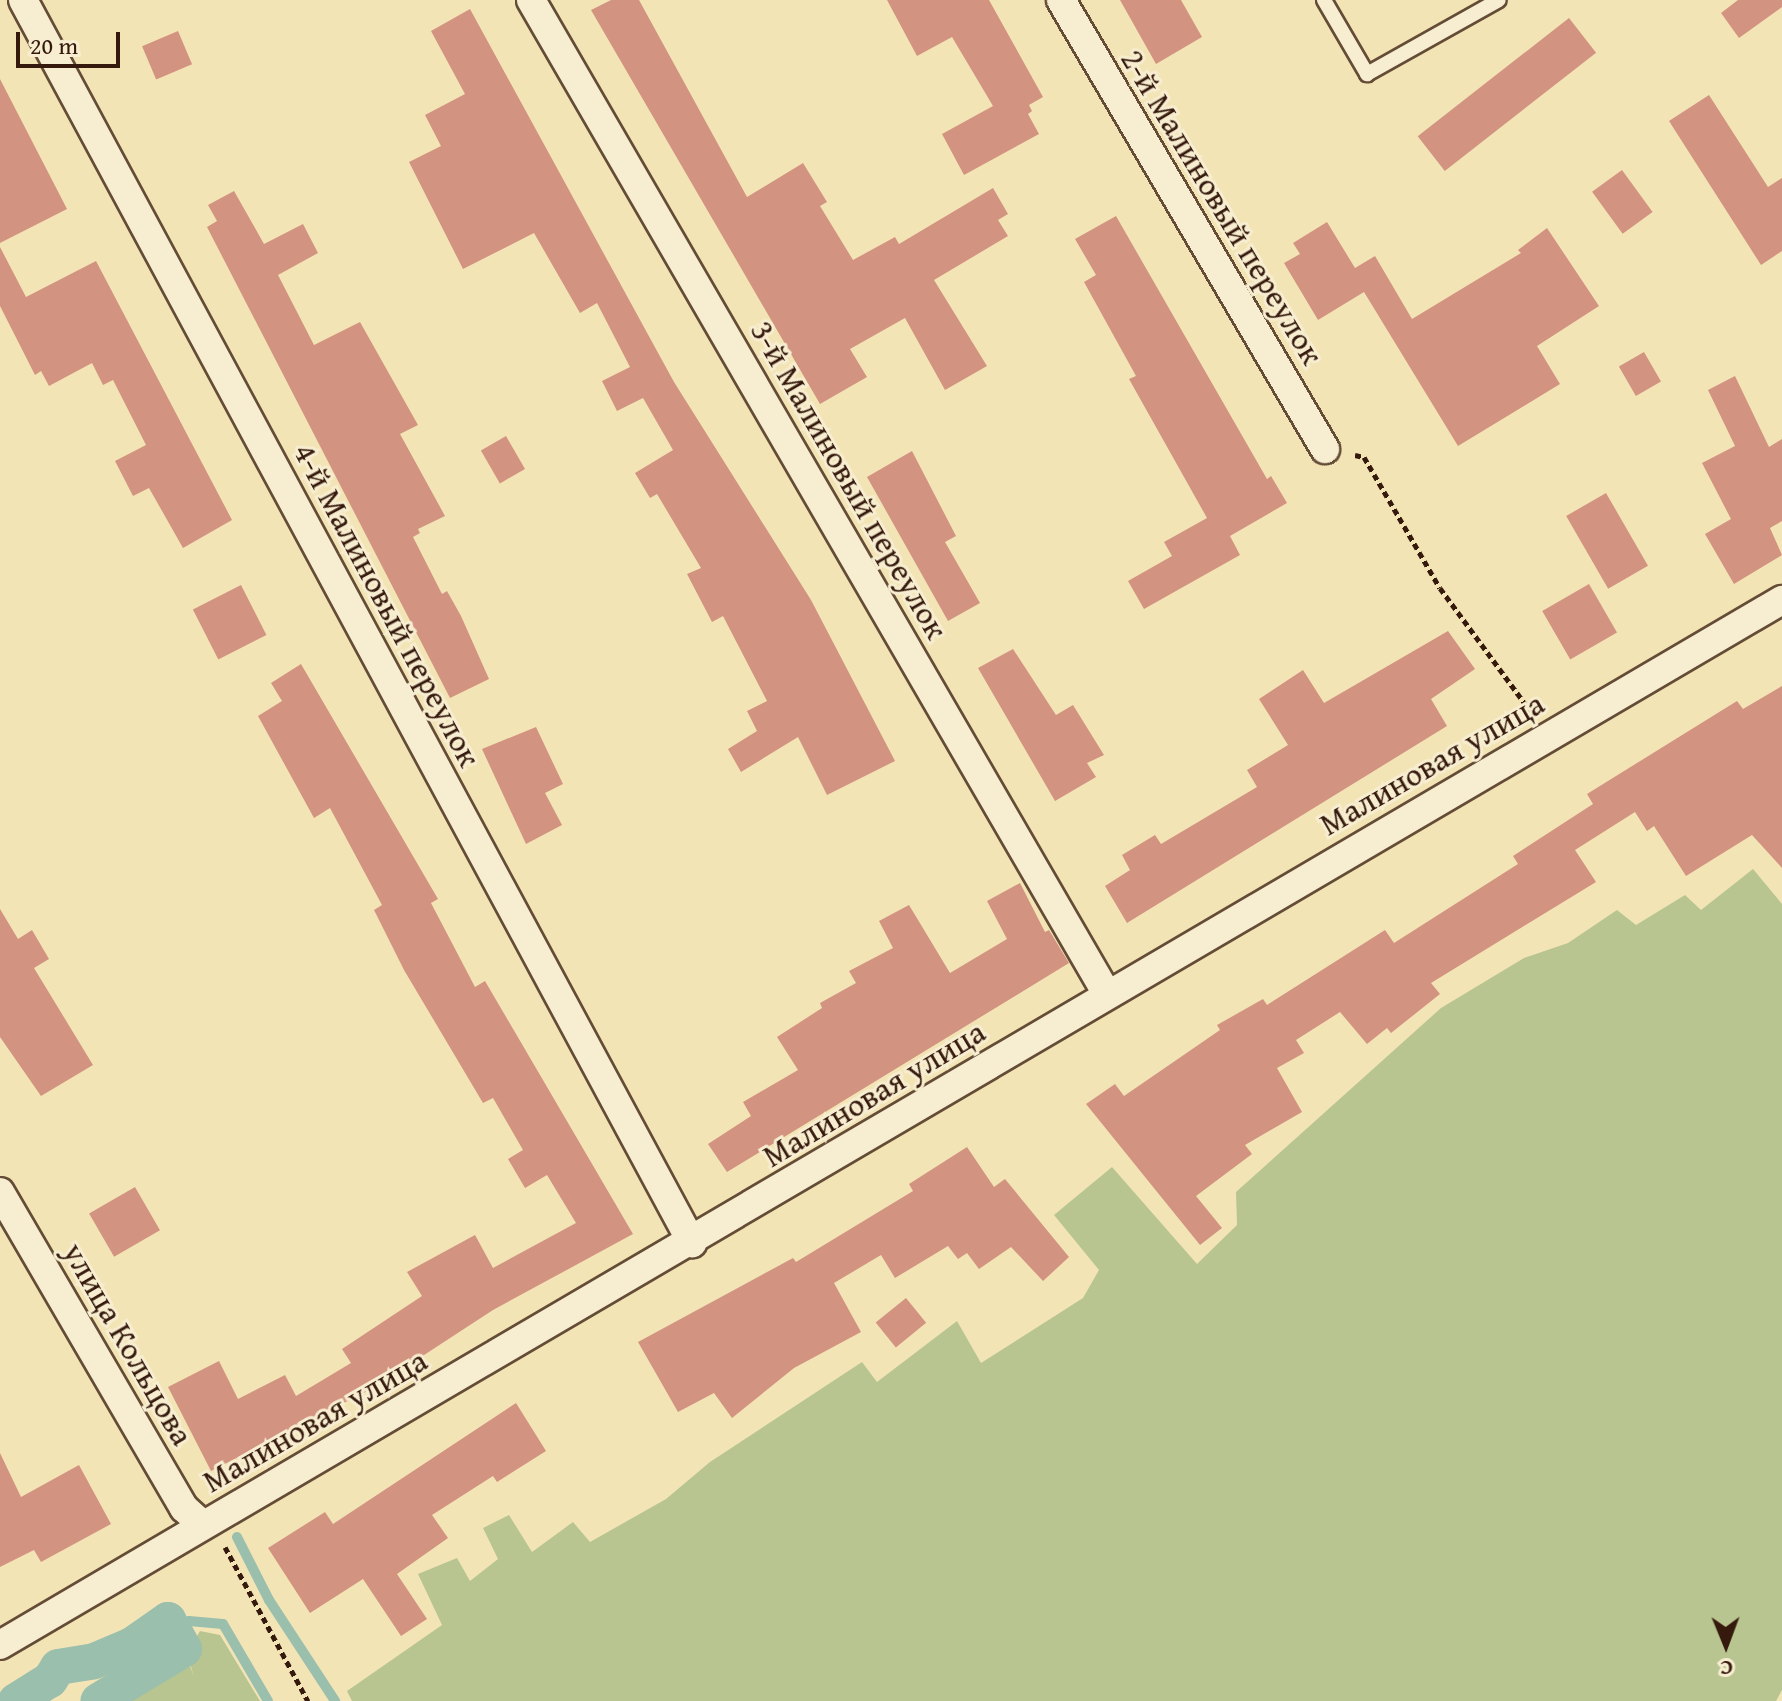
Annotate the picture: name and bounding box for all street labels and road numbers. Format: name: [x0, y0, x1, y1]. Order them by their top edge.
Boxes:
street label: 2-й Малиновый переулок: [1113, 42, 1331, 372]
street label: 3-й Малиновый переулок: [742, 314, 956, 646]
street label: 4-й Малиновый переулок: [285, 437, 489, 773]
street label: Малиновая улица: [1313, 684, 1551, 844]
street label: Малиновая улица: [756, 1013, 992, 1175]
street label: улица Кольцова: [54, 1236, 202, 1452]
street label: Малиновая улица: [196, 1341, 434, 1501]

